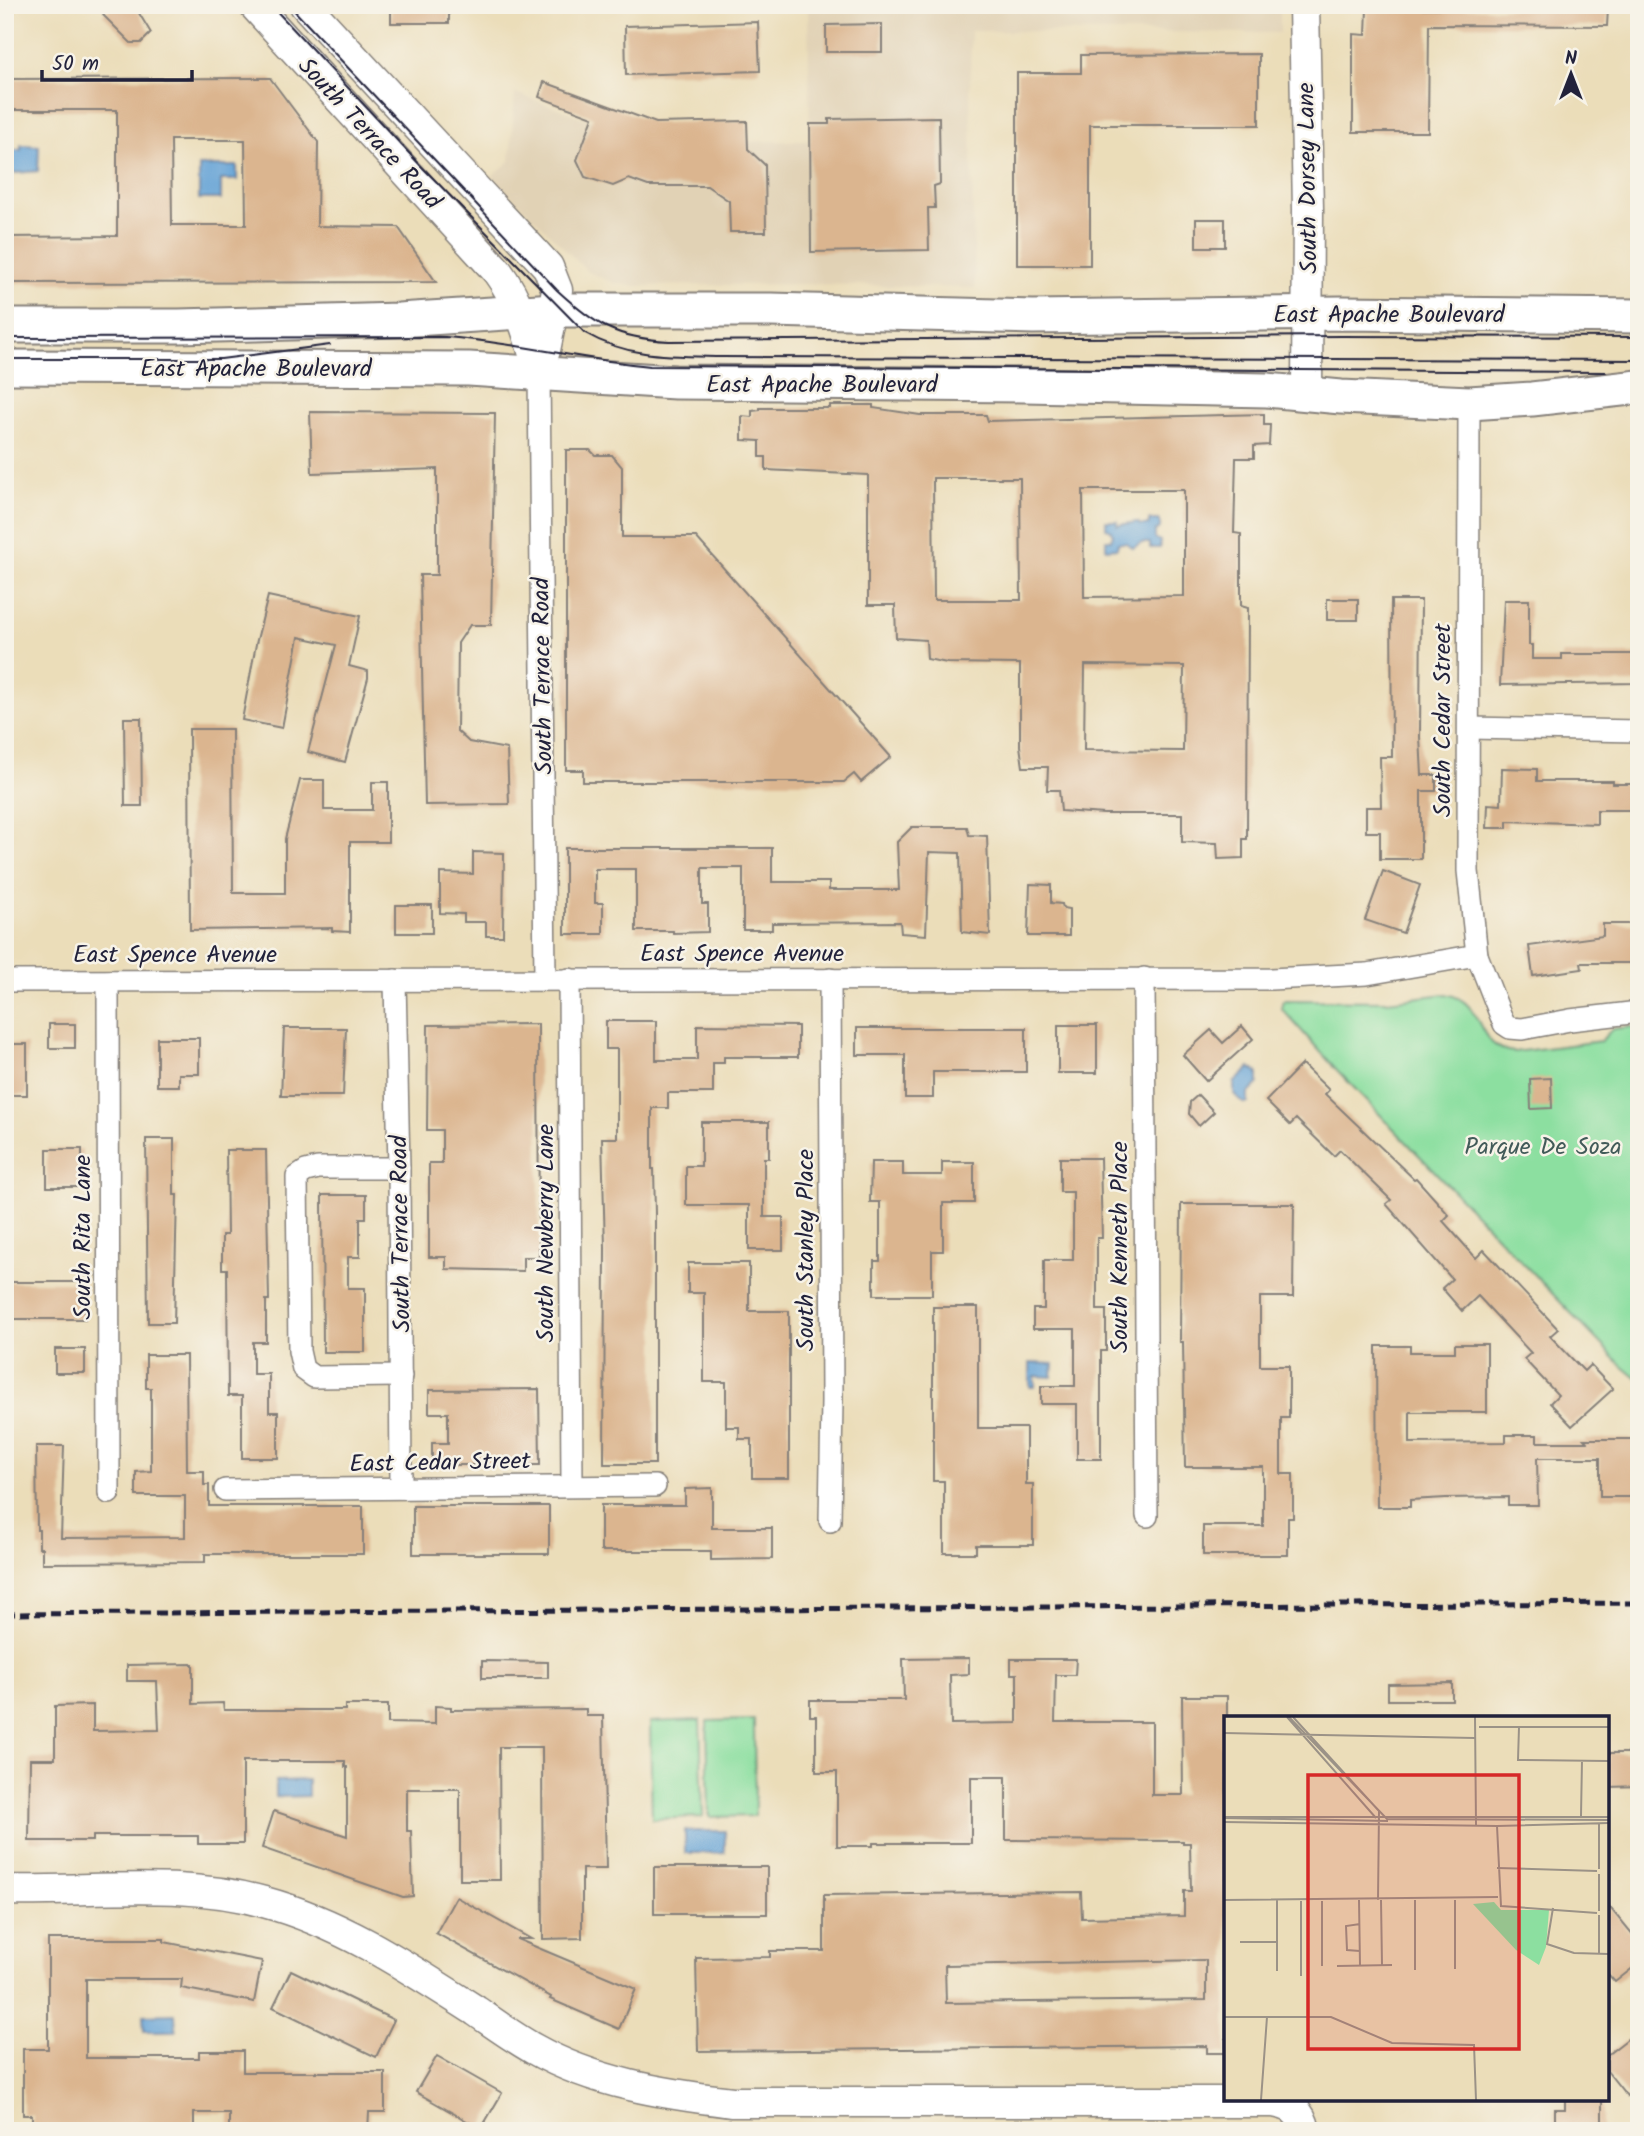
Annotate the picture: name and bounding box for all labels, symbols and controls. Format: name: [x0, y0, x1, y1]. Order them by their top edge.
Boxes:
scale bar: [42, 38, 192, 82]
north arrow: [1536, 38, 1606, 108]
text: N: [1565, 44, 1577, 74]
text: 50 m: [52, 48, 99, 81]
street label: South Terrace Road: [287, 49, 451, 220]
street label: South Dorsey Lane: [1287, 82, 1330, 274]
street label: East Apache Boulevard: [1273, 296, 1506, 335]
street label: East Apache Boulevard: [140, 350, 373, 389]
street label: East Apache Boulevard: [706, 366, 939, 405]
street label: South Terrace Road: [522, 576, 565, 775]
street label: South Cedar Street: [1424, 622, 1463, 817]
street label: East Spence Avenue: [640, 935, 844, 974]
street label: East Spence Avenue: [73, 936, 277, 975]
street label: South Newberry Lane: [527, 1124, 566, 1342]
park label: Parque De Soza: [1465, 1128, 1621, 1167]
street label: South Terrace Road: [380, 1134, 423, 1333]
street label: South Kenneth Place: [1101, 1141, 1140, 1353]
street label: South Stanley Place: [787, 1149, 826, 1351]
street label: South Rita Lane: [64, 1154, 103, 1319]
street label: East Cedar Street: [349, 1442, 532, 1485]
inset map: [1224, 1716, 1609, 2101]

